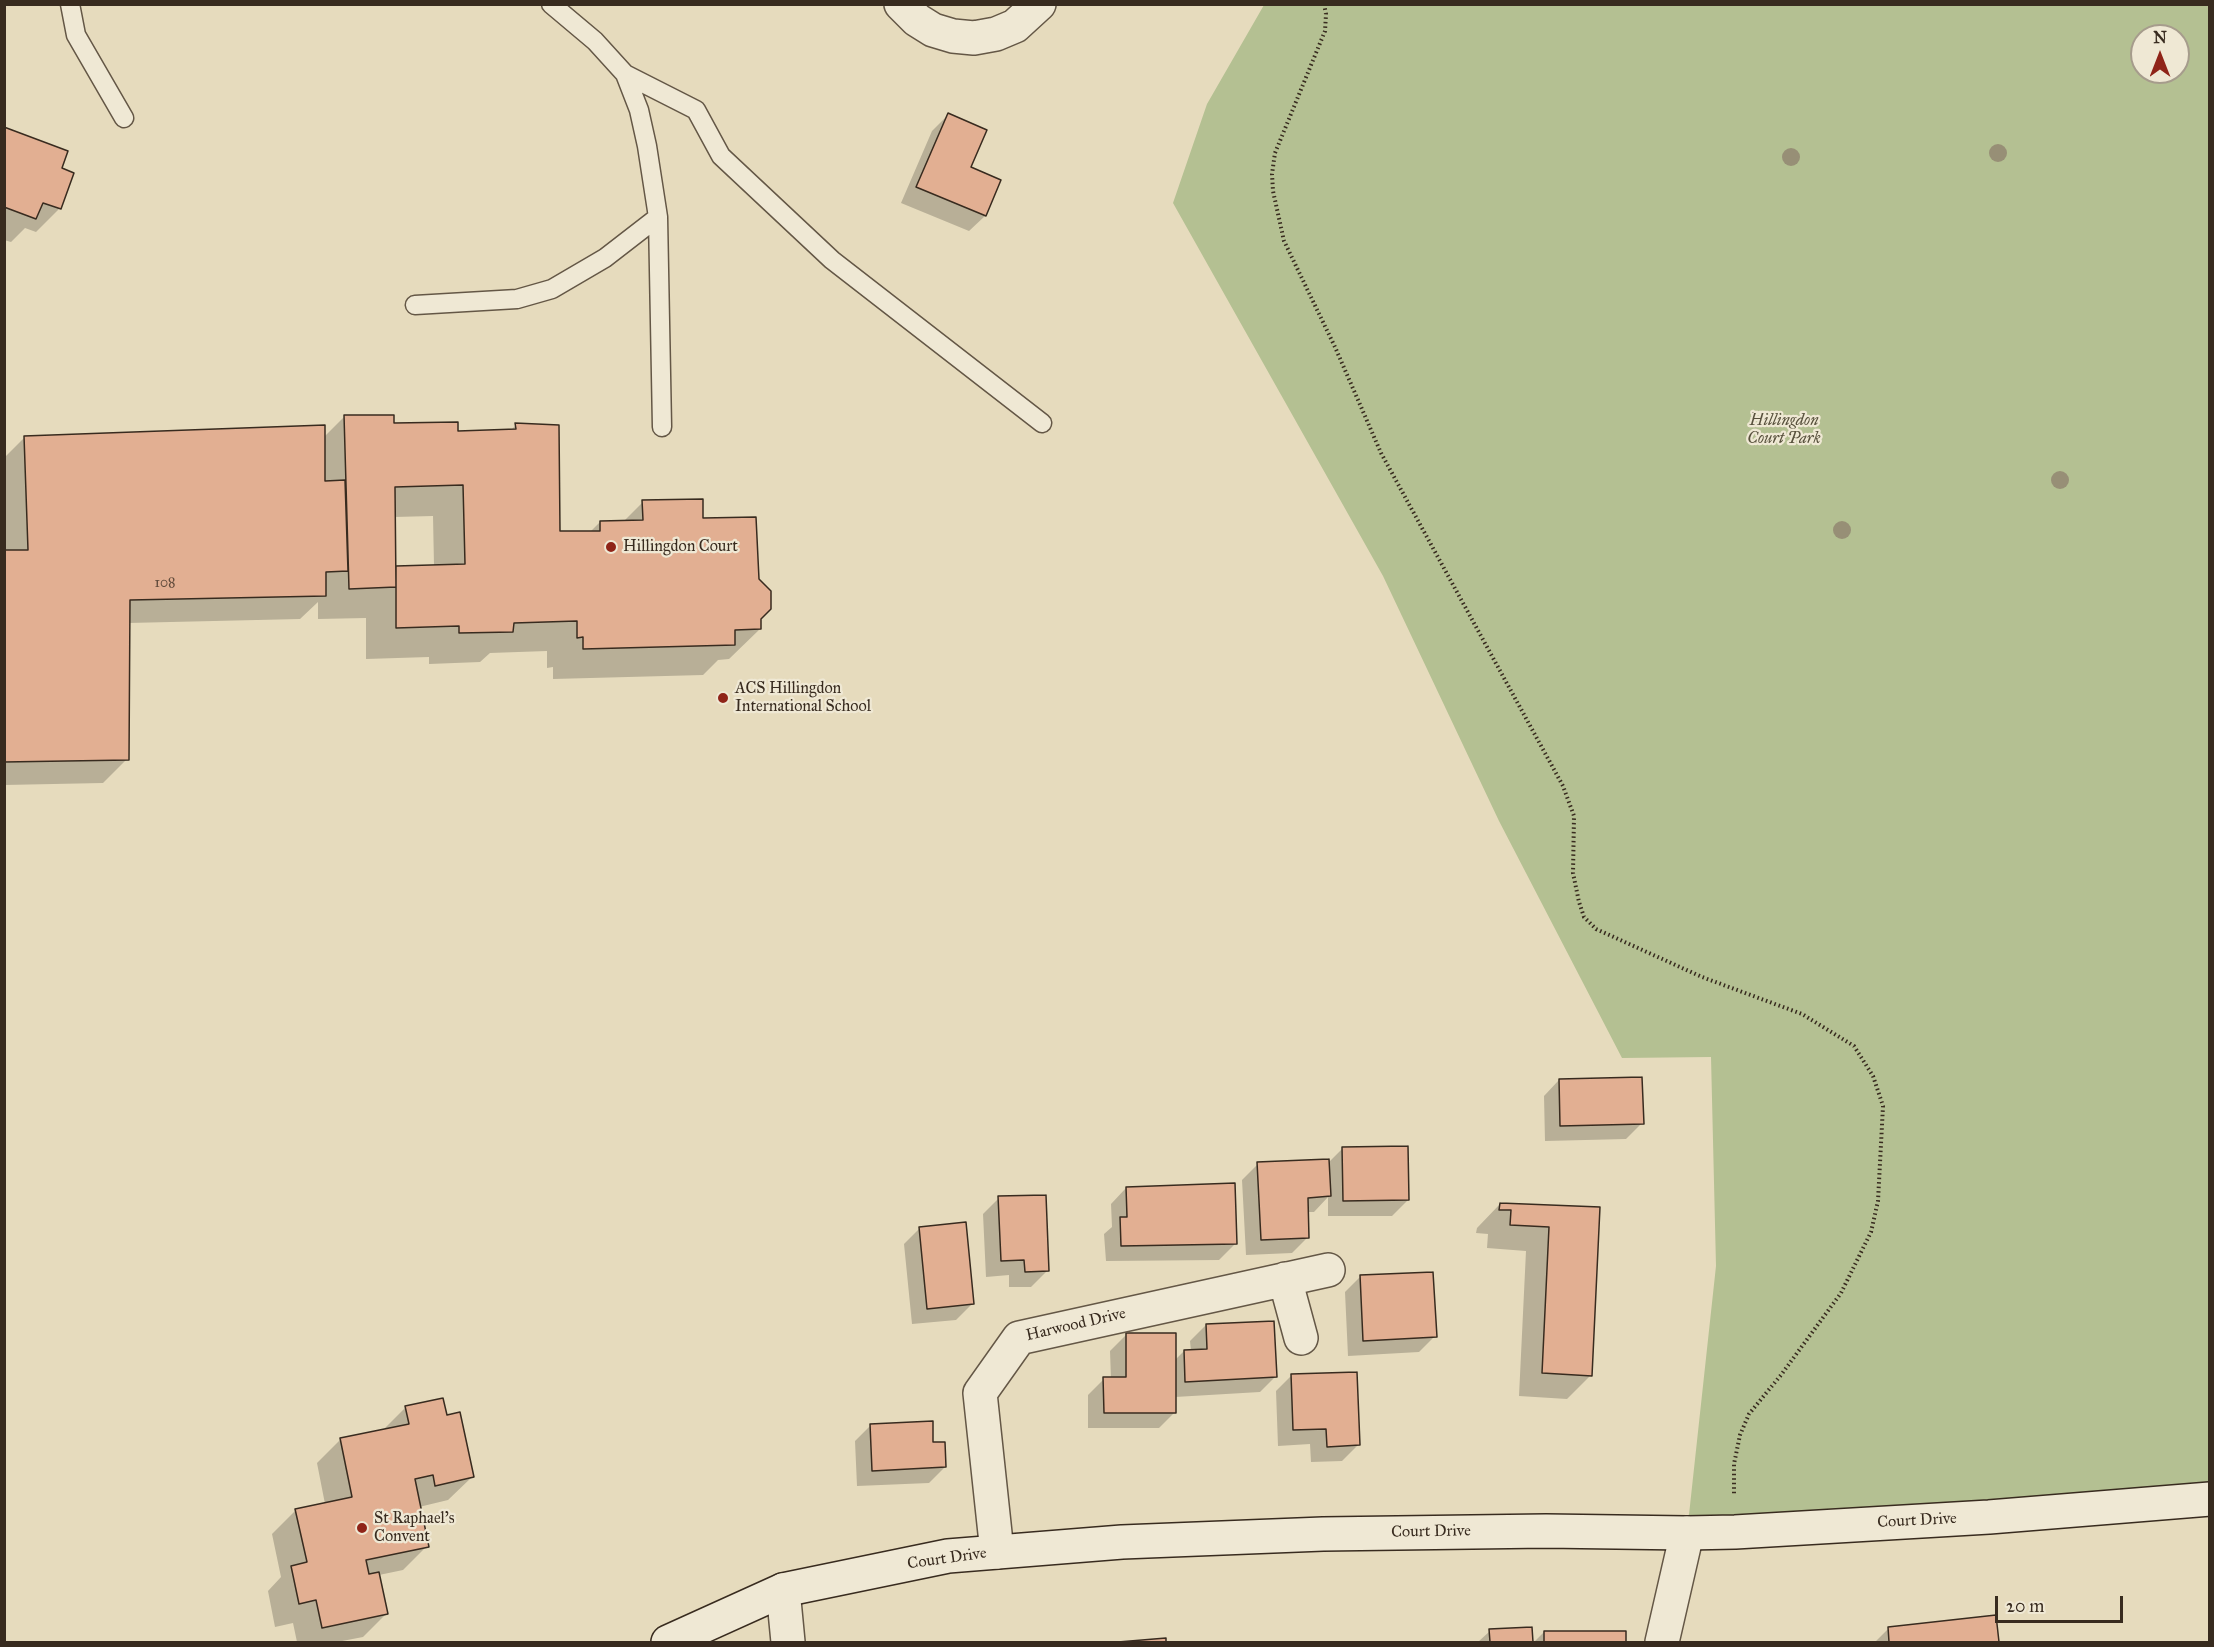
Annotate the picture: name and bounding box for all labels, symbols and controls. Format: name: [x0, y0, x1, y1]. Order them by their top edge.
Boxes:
north arrow: [2130, 24, 2190, 84]
text: N: [2153, 28, 2167, 47]
park label: Hillingdon Court Park: [1747, 411, 1821, 449]
place label: Hillingdon Court: [623, 537, 738, 557]
marker: Hillingdon Court: [604, 540, 618, 554]
house number: 108: [154, 576, 176, 592]
place label: ACS Hillingdon International School: [735, 679, 871, 717]
marker: ACS Hillingdon International School: [716, 691, 730, 705]
street label: Harwood Drive: [1024, 1304, 1128, 1346]
place label: St Raphael's Convent: [374, 1509, 455, 1547]
street label: Court Drive: [1877, 1509, 1957, 1533]
marker: St Raphael's Convent: [355, 1521, 369, 1535]
street label: Court Drive: [1391, 1522, 1471, 1542]
street label: Court Drive: [906, 1544, 988, 1574]
scale bar: [1998, 1584, 2126, 1622]
text: 20 m: [2006, 1595, 2044, 1617]

